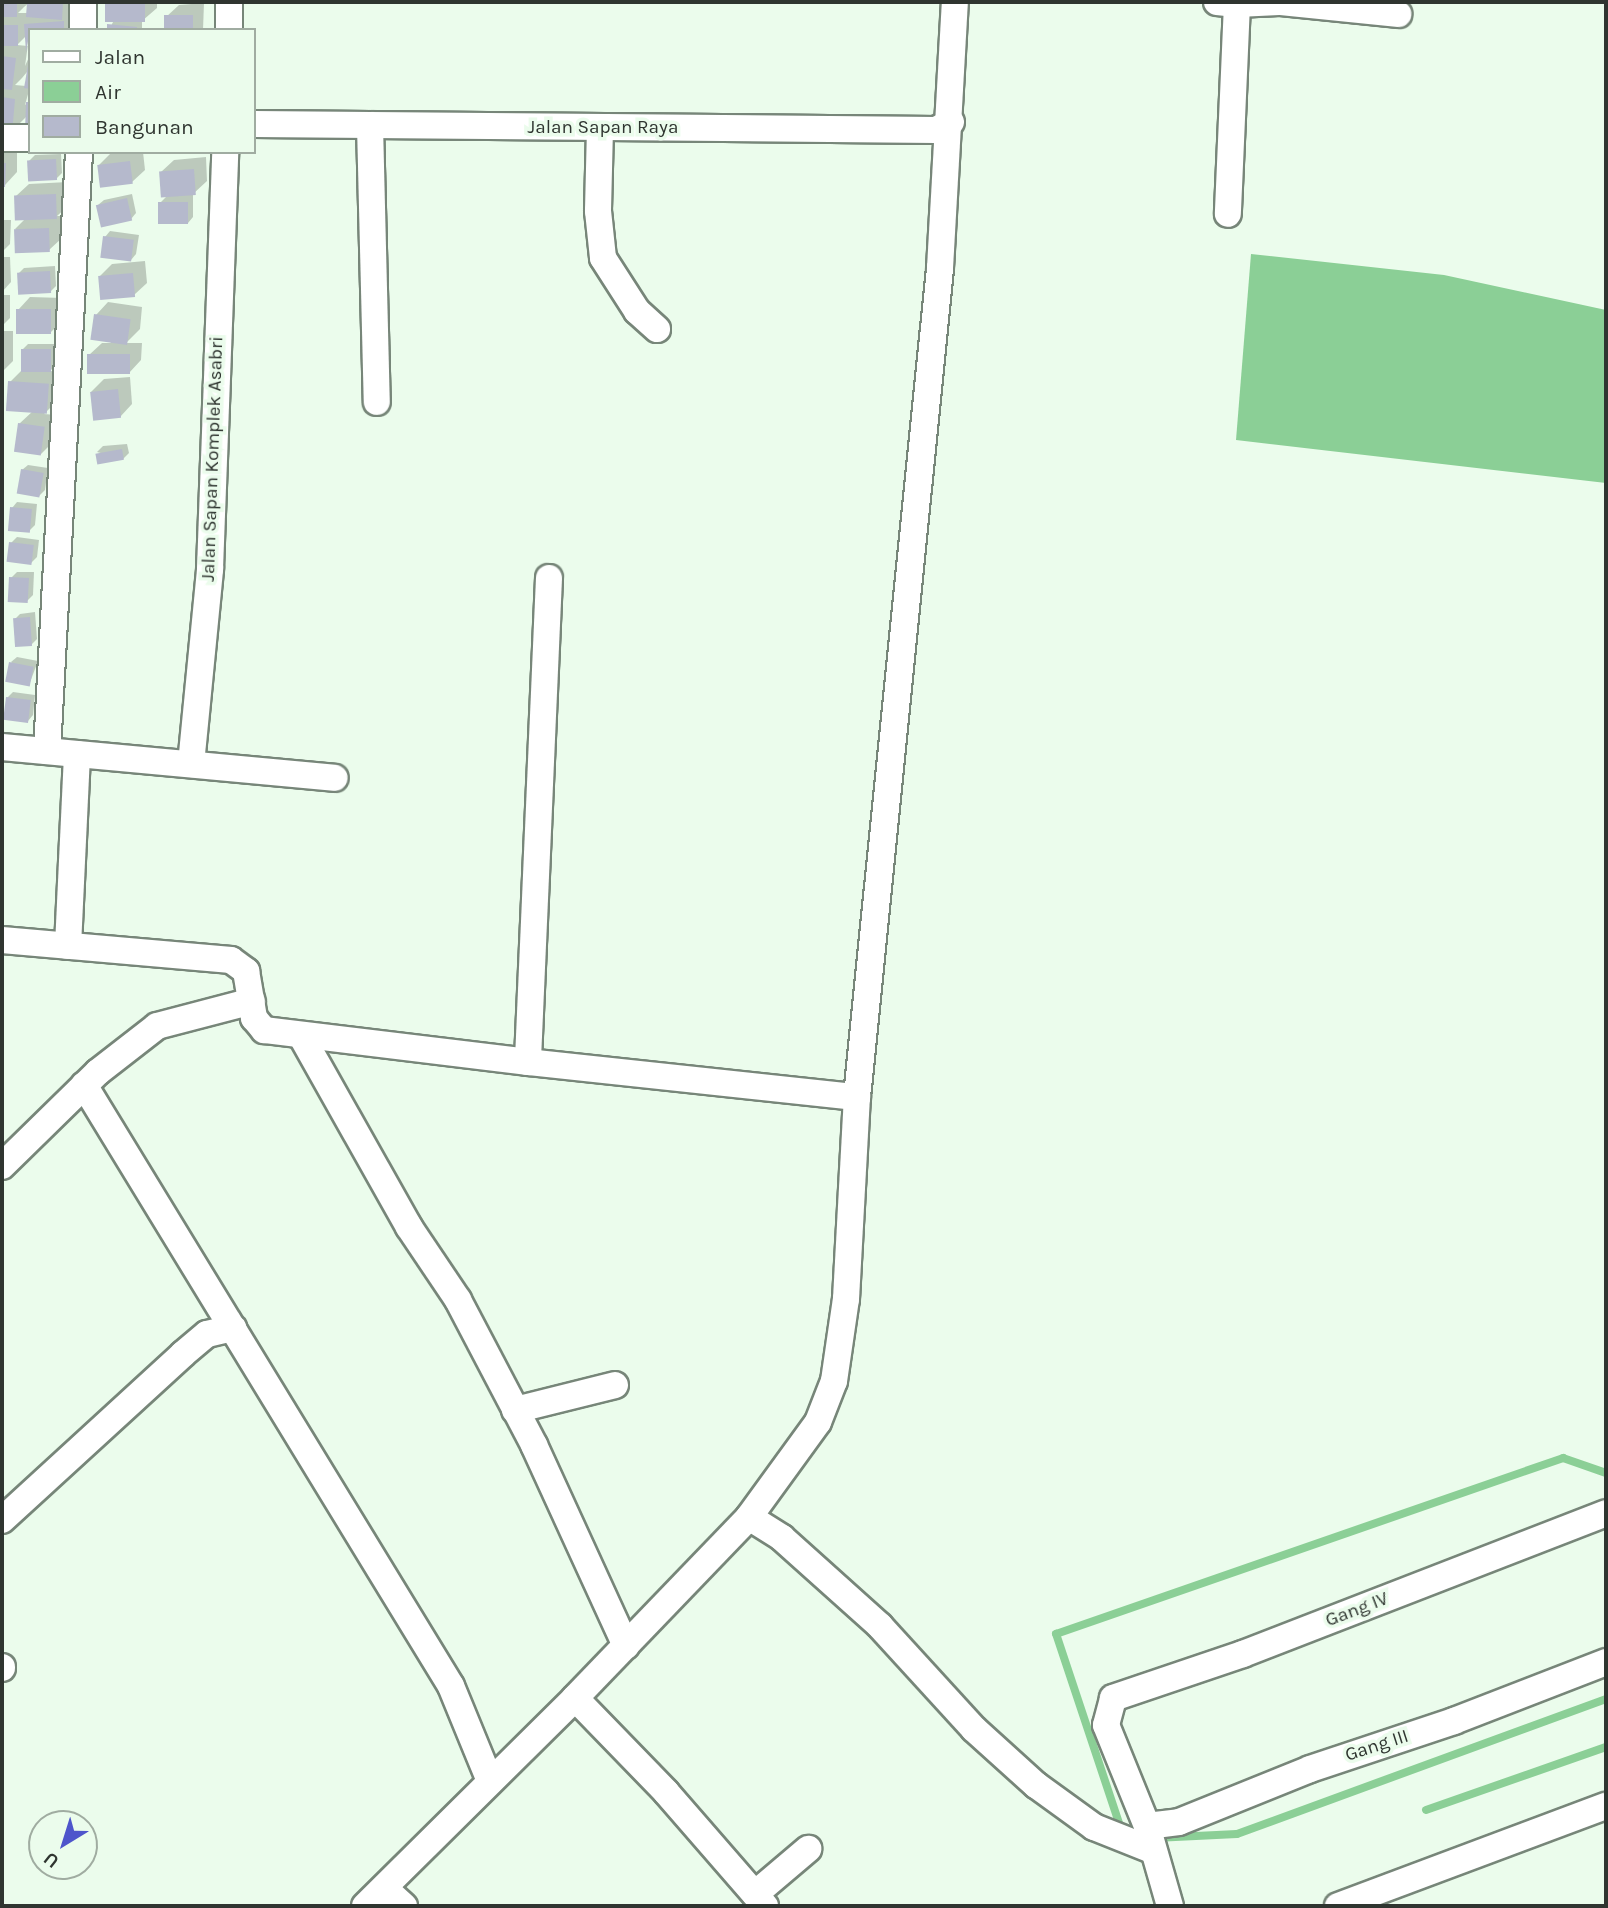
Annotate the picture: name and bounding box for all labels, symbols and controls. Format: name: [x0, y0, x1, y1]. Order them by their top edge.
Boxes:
legend: [28, 28, 256, 154]
text: Jalan: [95, 45, 145, 69]
text: Air: [95, 80, 121, 104]
text: Bangunan: [95, 115, 194, 139]
street label: Jalan Sapan Raya: [528, 117, 678, 139]
street label: Jalan Sapan Komplek Asabri: [197, 336, 229, 582]
street label: Gang IV: [1322, 1588, 1392, 1632]
street label: Gang III: [1342, 1725, 1412, 1767]
north arrow: [28, 1810, 98, 1880]
text: U: [39, 1847, 63, 1873]

